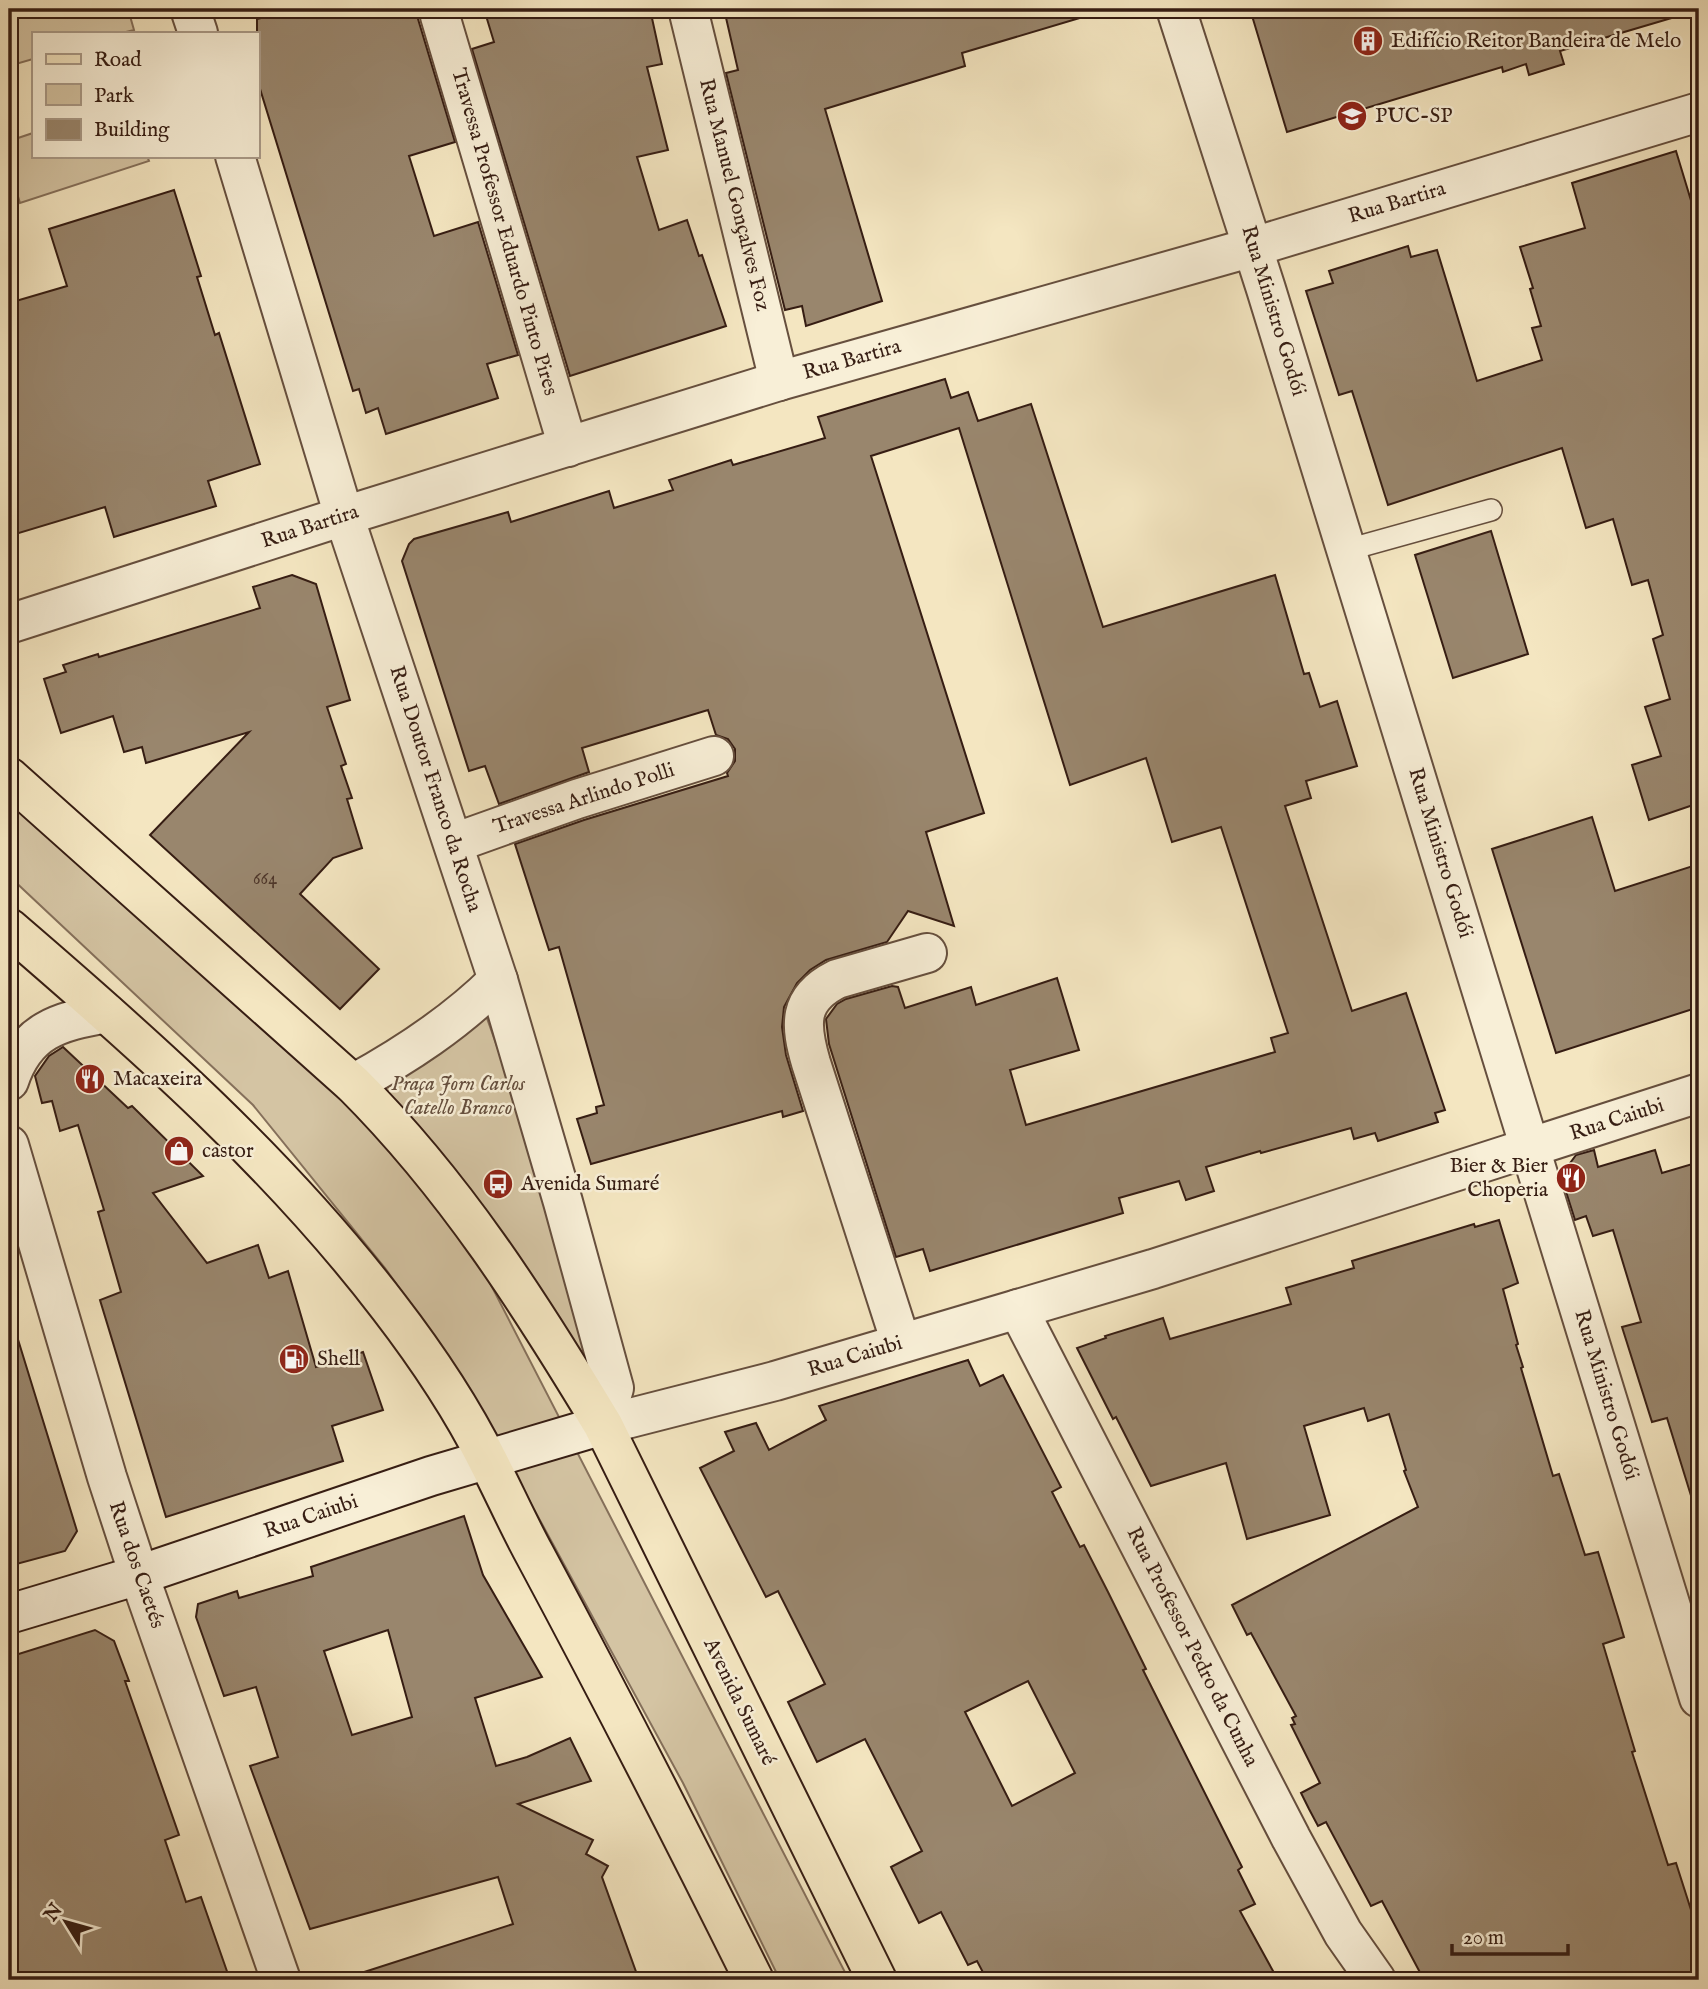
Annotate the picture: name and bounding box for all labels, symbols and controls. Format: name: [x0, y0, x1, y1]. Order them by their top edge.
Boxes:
building icon: Edifício Reitor Bandeira de Melo: [1351, 24, 1385, 58]
place label: Edifício Reitor Bandeira de Melo: [1391, 28, 1681, 55]
legend: [32, 32, 259, 158]
text: Road: [94, 47, 142, 74]
street label: Travessa Professor Eduardo Pinto Pires: [444, 65, 564, 399]
street label: Rua Manuel Gonçalves Foz: [692, 76, 776, 314]
text: Park: [94, 83, 135, 110]
school or university icon: PUC-SP: [1335, 99, 1369, 133]
place label: PUC-SP: [1375, 103, 1452, 130]
text: Building: [94, 117, 170, 144]
street label: Rua Bartira: [1345, 175, 1450, 231]
street label: Rua Ministro Godói: [1234, 222, 1312, 400]
street label: Rua Bartira: [800, 333, 905, 387]
street label: Rua Bartira: [258, 498, 363, 555]
street label: Rua Doutor Franco da Rocha: [382, 662, 488, 916]
street label: Travessa Arlindo Polli: [490, 757, 678, 841]
street label: Rua Ministro Godói: [1401, 764, 1479, 942]
house number: 664: [253, 868, 277, 891]
restaurant icon: Macaxeira: [73, 1062, 107, 1096]
place label: Macaxeira: [113, 1066, 203, 1093]
park label: Praça Jorn Carlos Catello Branco: [391, 1071, 526, 1122]
street label: Rua Caiubi: [1566, 1092, 1668, 1148]
shop icon: castor: [162, 1134, 196, 1168]
place label: castor: [202, 1138, 254, 1165]
place label: Bier & Bier Choperia: [1450, 1153, 1549, 1204]
restaurant icon: Bier & Bier Choperia: [1554, 1161, 1588, 1195]
bus stop icon: Avenida Sumaré: [481, 1167, 515, 1201]
place label: Avenida Sumaré: [520, 1171, 660, 1198]
street label: Rua Ministro Godói: [1567, 1306, 1645, 1484]
street label: Rua Caiubi: [804, 1330, 906, 1384]
fuel station icon: Shell: [277, 1342, 311, 1376]
place label: Shell: [317, 1346, 360, 1373]
street label: Rua Caiubi: [260, 1488, 362, 1546]
street label: Rua dos Caetés: [102, 1498, 170, 1632]
street label: Rua Professor Pedro da Cunha: [1120, 1523, 1265, 1772]
street label: Avenida Sumaré: [696, 1633, 782, 1770]
north arrow: [32, 1888, 102, 1958]
text: N: [39, 1899, 69, 1928]
scale bar: [1452, 1912, 1568, 1956]
text: 20 m: [1463, 1925, 1504, 1952]

